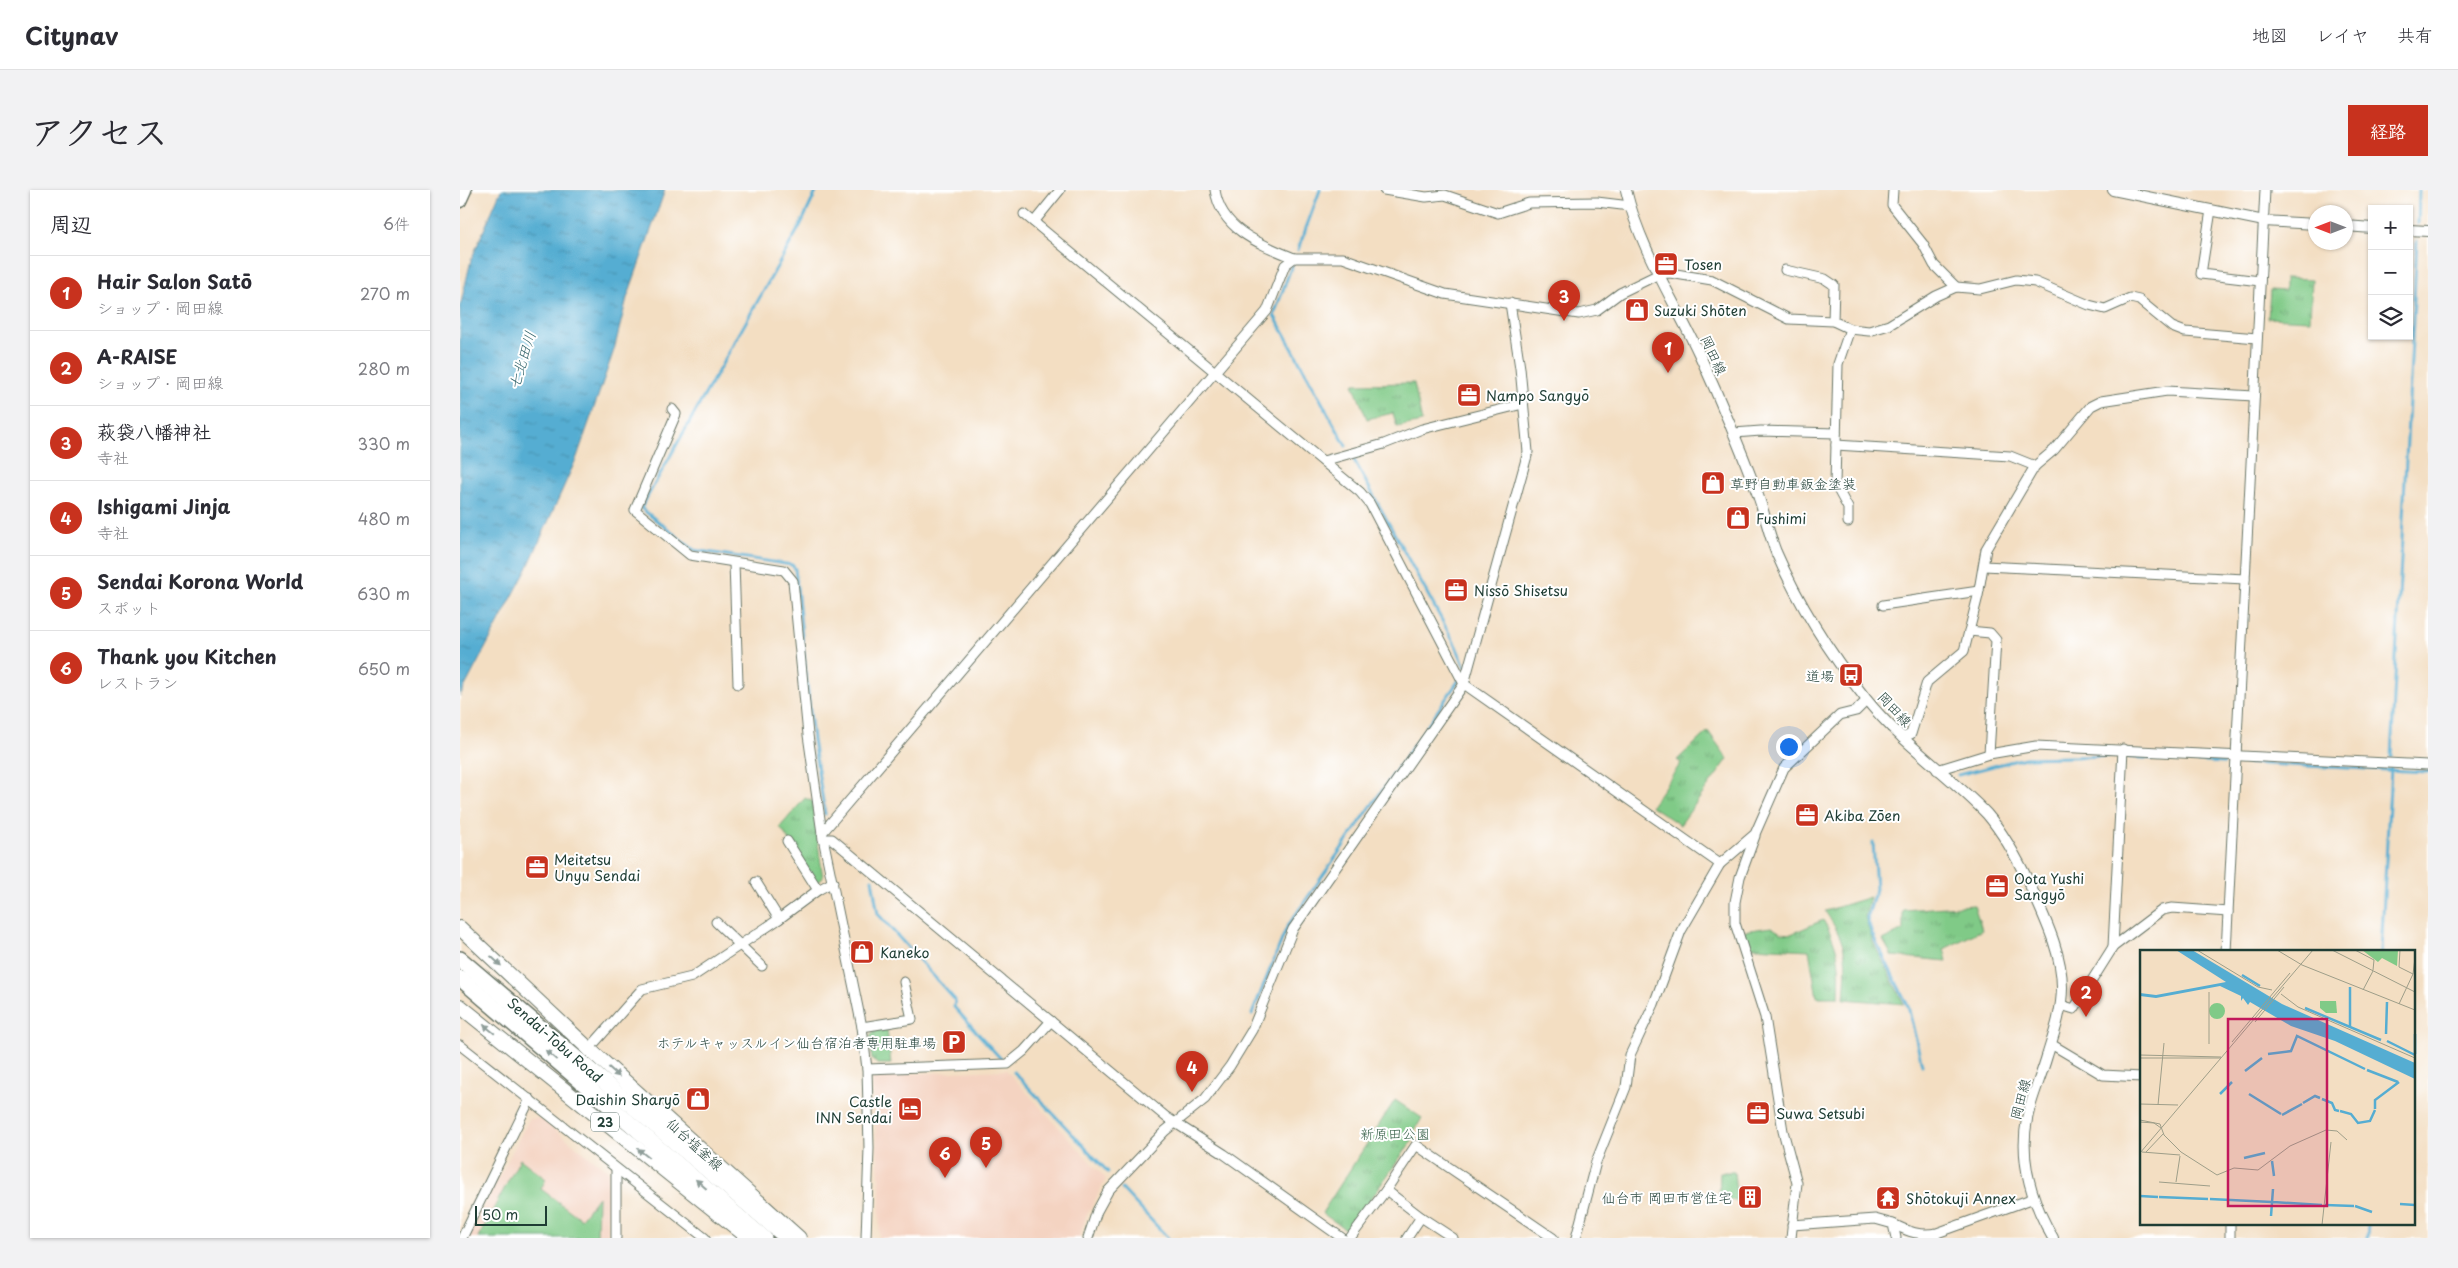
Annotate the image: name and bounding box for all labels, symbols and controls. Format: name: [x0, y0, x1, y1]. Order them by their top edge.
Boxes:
text: Citynav: [25, 17, 118, 53]
text: 地図: [2252, 21, 2288, 48]
text: レイヤ: [2316, 21, 2369, 48]
text: 共有: [2397, 21, 2433, 48]
text: アクセス: [30, 104, 168, 157]
button: 経路: [2348, 105, 2428, 156]
north arrow: [2308, 205, 2353, 250]
map controls: [2368, 205, 2413, 340]
button: +: [2368, 205, 2413, 250]
text: 周辺: [50, 207, 92, 239]
text: 6件: [383, 211, 410, 235]
button: −: [2368, 250, 2413, 295]
office icon: Tosen: [1653, 251, 1679, 277]
place label: Tosen: [1684, 254, 1722, 275]
text: Hair Salon Satō: [97, 267, 252, 295]
pin: 3: [1548, 280, 1580, 321]
text: 1: [62, 281, 70, 305]
text: 270 m: [360, 281, 410, 305]
text: ショップ · 岡田線: [97, 295, 223, 319]
button: layers: [2368, 295, 2413, 340]
shop icon: Suzuki Shōten: [1624, 297, 1650, 323]
place label: Suzuki Shōten: [1654, 300, 1747, 321]
water label: 七北田川: [501, 328, 541, 392]
pin: 1: [1652, 332, 1684, 373]
street label: 岡田線: [1696, 332, 1732, 378]
text: A-RAISE: [97, 342, 177, 370]
text: 2: [60, 356, 72, 380]
text: 280 m: [358, 356, 410, 380]
text: ショップ · 岡田線: [97, 370, 223, 394]
office icon: Nampo Sangyō: [1456, 382, 1482, 408]
place label: Nampo Sangyō: [1486, 385, 1589, 406]
text: 萩袋八幡神社: [97, 417, 211, 445]
text: 3: [61, 431, 71, 455]
text: 330 m: [357, 431, 410, 455]
text: 寺社: [97, 445, 129, 469]
shop icon: 草野自動車鈑金塗装: [1700, 470, 1726, 496]
place label: 草野自動車鈑金塗装: [1730, 473, 1856, 494]
text: Ishigami Jinja: [97, 492, 230, 520]
shop icon: Fushimi: [1725, 505, 1751, 531]
text: 4: [61, 506, 71, 530]
text: 480 m: [358, 506, 410, 530]
place label: Fushimi: [1756, 508, 1806, 529]
text: 寺社: [97, 520, 129, 544]
text: Sendai Korona World: [97, 567, 303, 595]
office icon: Nissō Shisetsu: [1443, 577, 1469, 603]
place label: Nissō Shisetsu: [1474, 580, 1568, 601]
text: 5: [61, 581, 71, 605]
text: 630 m: [357, 581, 410, 605]
text: スポット: [97, 595, 161, 619]
text: Thank you Kitchen: [97, 642, 277, 670]
text: 6: [60, 656, 72, 680]
text: 650 m: [358, 656, 410, 680]
bus stop icon: 道場: [1838, 662, 1864, 688]
place label: 道場: [1806, 665, 1834, 686]
text: レストラン: [97, 670, 178, 694]
street label: 岡田線: [1873, 686, 1917, 732]
your location: [1776, 734, 1802, 760]
office icon: Akiba Zōen: [1794, 802, 1820, 828]
place label: Akiba Zōen: [1824, 805, 1900, 826]
place label: Meitetsu Unyu Sendai: [554, 849, 640, 886]
office icon: Meitetsu Unyu Sendai: [524, 854, 550, 880]
place label: Oota Yushi Sangyō: [2014, 868, 2084, 905]
office icon: Oota Yushi Sangyō: [1984, 873, 2010, 899]
shop icon: Kaneko: [849, 939, 875, 965]
place label: Kaneko: [880, 942, 930, 963]
inset map: [2140, 950, 2416, 1226]
one-way arrow: [489, 955, 501, 967]
pin: 2: [2070, 976, 2102, 1017]
street label: Sendai-Tobu Road: [503, 993, 607, 1087]
one-way arrow: [483, 1023, 496, 1034]
parking icon: ホテルキャッスルイン仙台宿泊者専用駐車場: [941, 1029, 967, 1055]
place label: ホテルキャッスルイン仙台宿泊者専用駐車場: [657, 1032, 936, 1053]
one-way arrow: [544, 1050, 557, 1061]
pin: 4: [1176, 1051, 1208, 1092]
one-way arrow: [608, 1066, 620, 1078]
street label: 岡田線: [2004, 1076, 2036, 1122]
shop icon: Daishin Sharyō: [685, 1086, 711, 1112]
place label: Daishin Sharyō: [575, 1089, 680, 1110]
place label: Castle INN Sendai: [816, 1091, 892, 1128]
hotel icon: Castle INN Sendai: [897, 1096, 923, 1122]
office icon: Suwa Setsubi: [1745, 1100, 1771, 1126]
place label: Suwa Setsubi: [1776, 1103, 1865, 1124]
road number: 23: [591, 1112, 619, 1132]
street label: 仙台塩釜線: [662, 1113, 728, 1175]
park label: 新原田公園: [1360, 1123, 1430, 1144]
pin: 5: [970, 1127, 1002, 1168]
pin: 6: [929, 1137, 961, 1178]
one-way arrow: [637, 1147, 650, 1158]
one-way arrow: [694, 1178, 707, 1189]
building icon: 仙台市 岡田市営住宅: [1737, 1184, 1763, 1210]
temple icon: Shōtokuji Annex: [1875, 1185, 1901, 1211]
place label: 仙台市 岡田市営住宅: [1601, 1187, 1732, 1208]
place label: Shōtokuji Annex: [1906, 1188, 2016, 1209]
scale bar: [475, 1203, 548, 1226]
text: 50 m: [482, 1204, 518, 1225]

